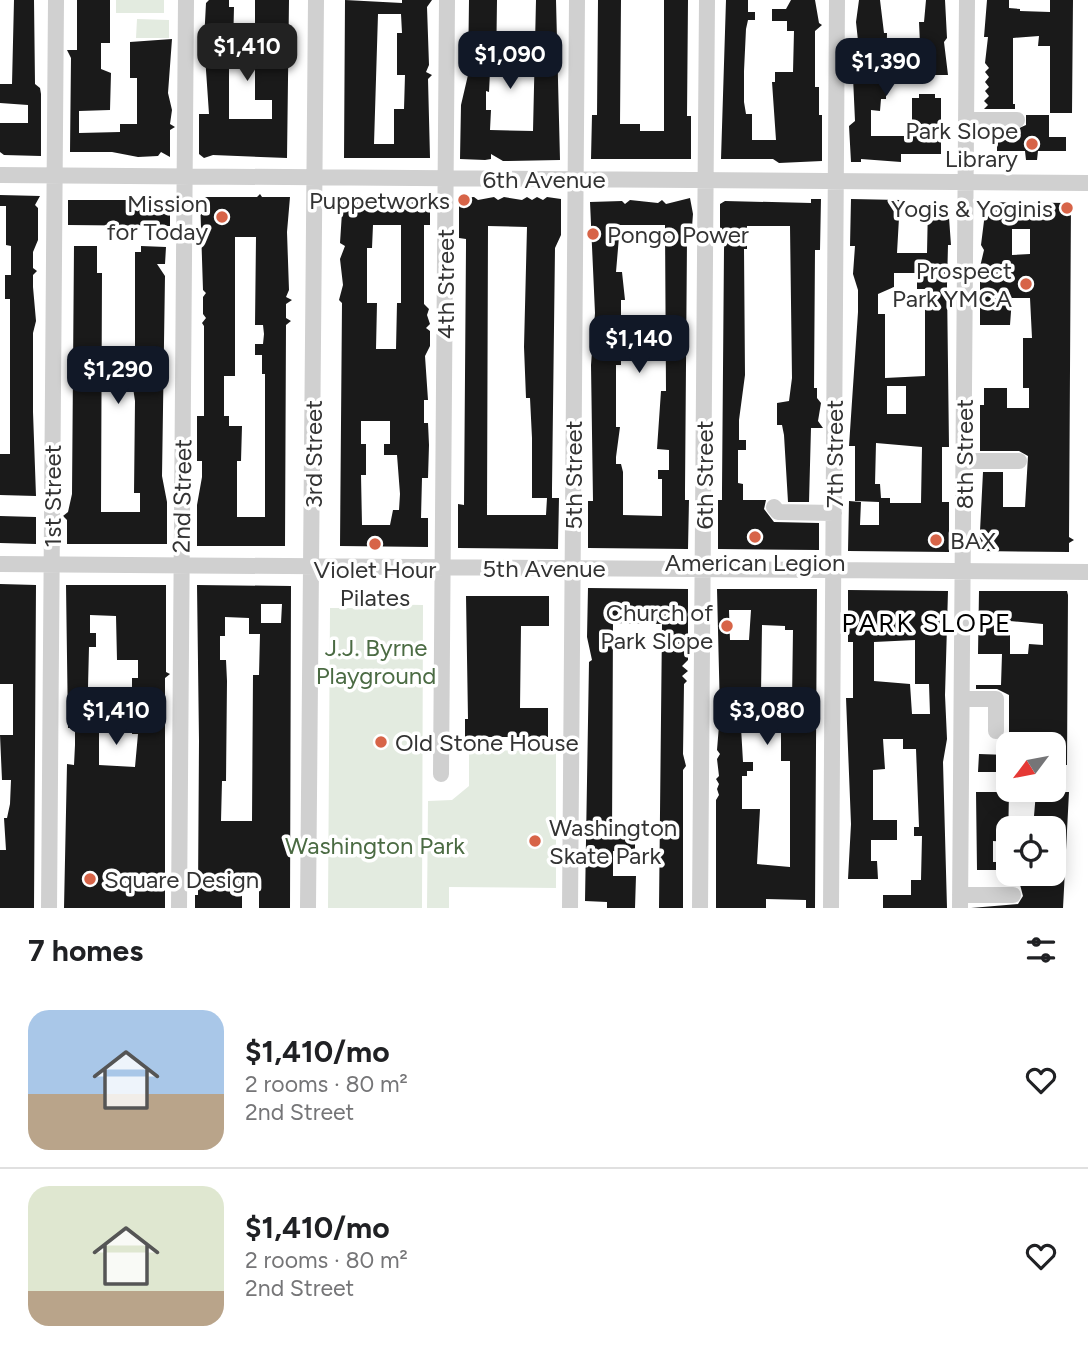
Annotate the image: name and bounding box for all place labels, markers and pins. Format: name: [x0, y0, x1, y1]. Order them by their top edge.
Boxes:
pin: $1,410: [190, 24, 304, 83]
pin: $1,090: [453, 32, 567, 91]
pin: $1,390: [829, 38, 943, 98]
place label: Park Slope Library: [905, 116, 1018, 173]
marker: Park Slope Library: [1024, 136, 1040, 152]
place label: Puppetworks: [309, 186, 450, 215]
place label: Mission for Today: [107, 189, 208, 246]
marker: Puppetworks: [456, 192, 472, 208]
place label: Yogis & Yoginis: [891, 194, 1053, 223]
marker: Yogis & Yoginis: [1059, 200, 1075, 216]
marker: Mission for Today: [214, 209, 230, 225]
place label: Pongo Power: [607, 220, 749, 249]
marker: Pongo Power: [585, 226, 601, 242]
place label: Prospect Park YMCA: [892, 256, 1013, 313]
marker: Prospect Park YMCA: [1018, 276, 1034, 292]
pin: $1,140: [582, 316, 696, 375]
pin: $1,290: [61, 346, 175, 406]
place label: BAX: [950, 526, 996, 555]
marker: American Legion: [747, 529, 763, 545]
marker: BAX: [928, 532, 944, 548]
marker: Violet Hour Pilates: [367, 536, 383, 552]
place label: American Legion: [665, 548, 845, 577]
place label: Violet Hour Pilates: [314, 555, 436, 612]
place label: Church of Park Slope: [600, 598, 713, 655]
marker: Church of Park Slope: [719, 618, 735, 634]
pin: $1,410: [59, 688, 173, 747]
pin: $3,080: [710, 688, 824, 747]
place label: Old Stone House: [395, 728, 579, 757]
marker: Old Stone House: [373, 734, 389, 750]
place label: Washington Skate Park: [549, 813, 677, 870]
marker: Washington Skate Park: [527, 833, 543, 849]
place label: Square Design: [104, 865, 259, 894]
marker: Square Design: [82, 871, 98, 887]

